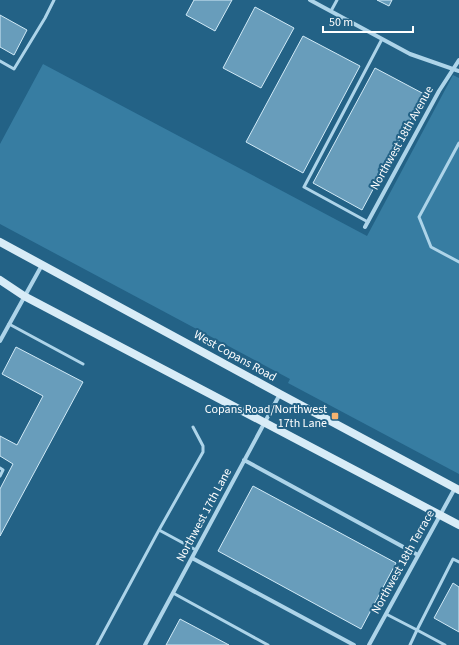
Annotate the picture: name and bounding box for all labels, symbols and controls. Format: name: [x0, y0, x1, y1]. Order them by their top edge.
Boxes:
scale bar: [323, 8, 413, 34]
text: 50 m: [329, 14, 353, 31]
street label: Northwest 18th Avenue: [366, 83, 438, 193]
street label: West Copans Road: [191, 326, 279, 386]
place label: Copans Road/Northwest 17th Lane: [205, 401, 327, 432]
marker: Copans Road/Northwest 17th Lane: [330, 411, 340, 421]
street label: Northwest 17th Lane: [172, 465, 236, 565]
street label: Northwest 18th Terrace: [367, 507, 439, 617]

